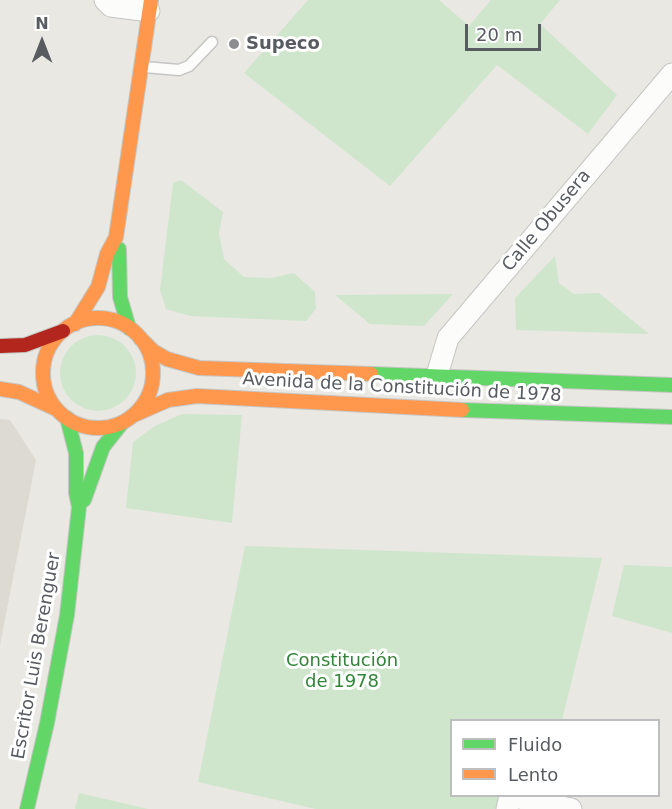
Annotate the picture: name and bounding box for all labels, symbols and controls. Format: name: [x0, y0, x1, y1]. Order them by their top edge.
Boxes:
north arrow: [12, 12, 72, 72]
scale bar: [468, 12, 544, 50]
text: N: [35, 14, 49, 33]
text: 20 m: [476, 24, 522, 45]
place label: Supeco: [246, 33, 320, 55]
marker: Supeco: [227, 37, 241, 51]
street label: Calle Obusera: [498, 166, 596, 276]
street label: Avenida de la Constitución de 1978: [242, 369, 562, 407]
street label: Escritor Luis Berenguer: [8, 551, 66, 761]
park label: Constitución de 1978: [286, 650, 398, 692]
legend: [450, 719, 660, 797]
text: Fluido: [508, 734, 562, 755]
text: Lento: [508, 764, 558, 785]

